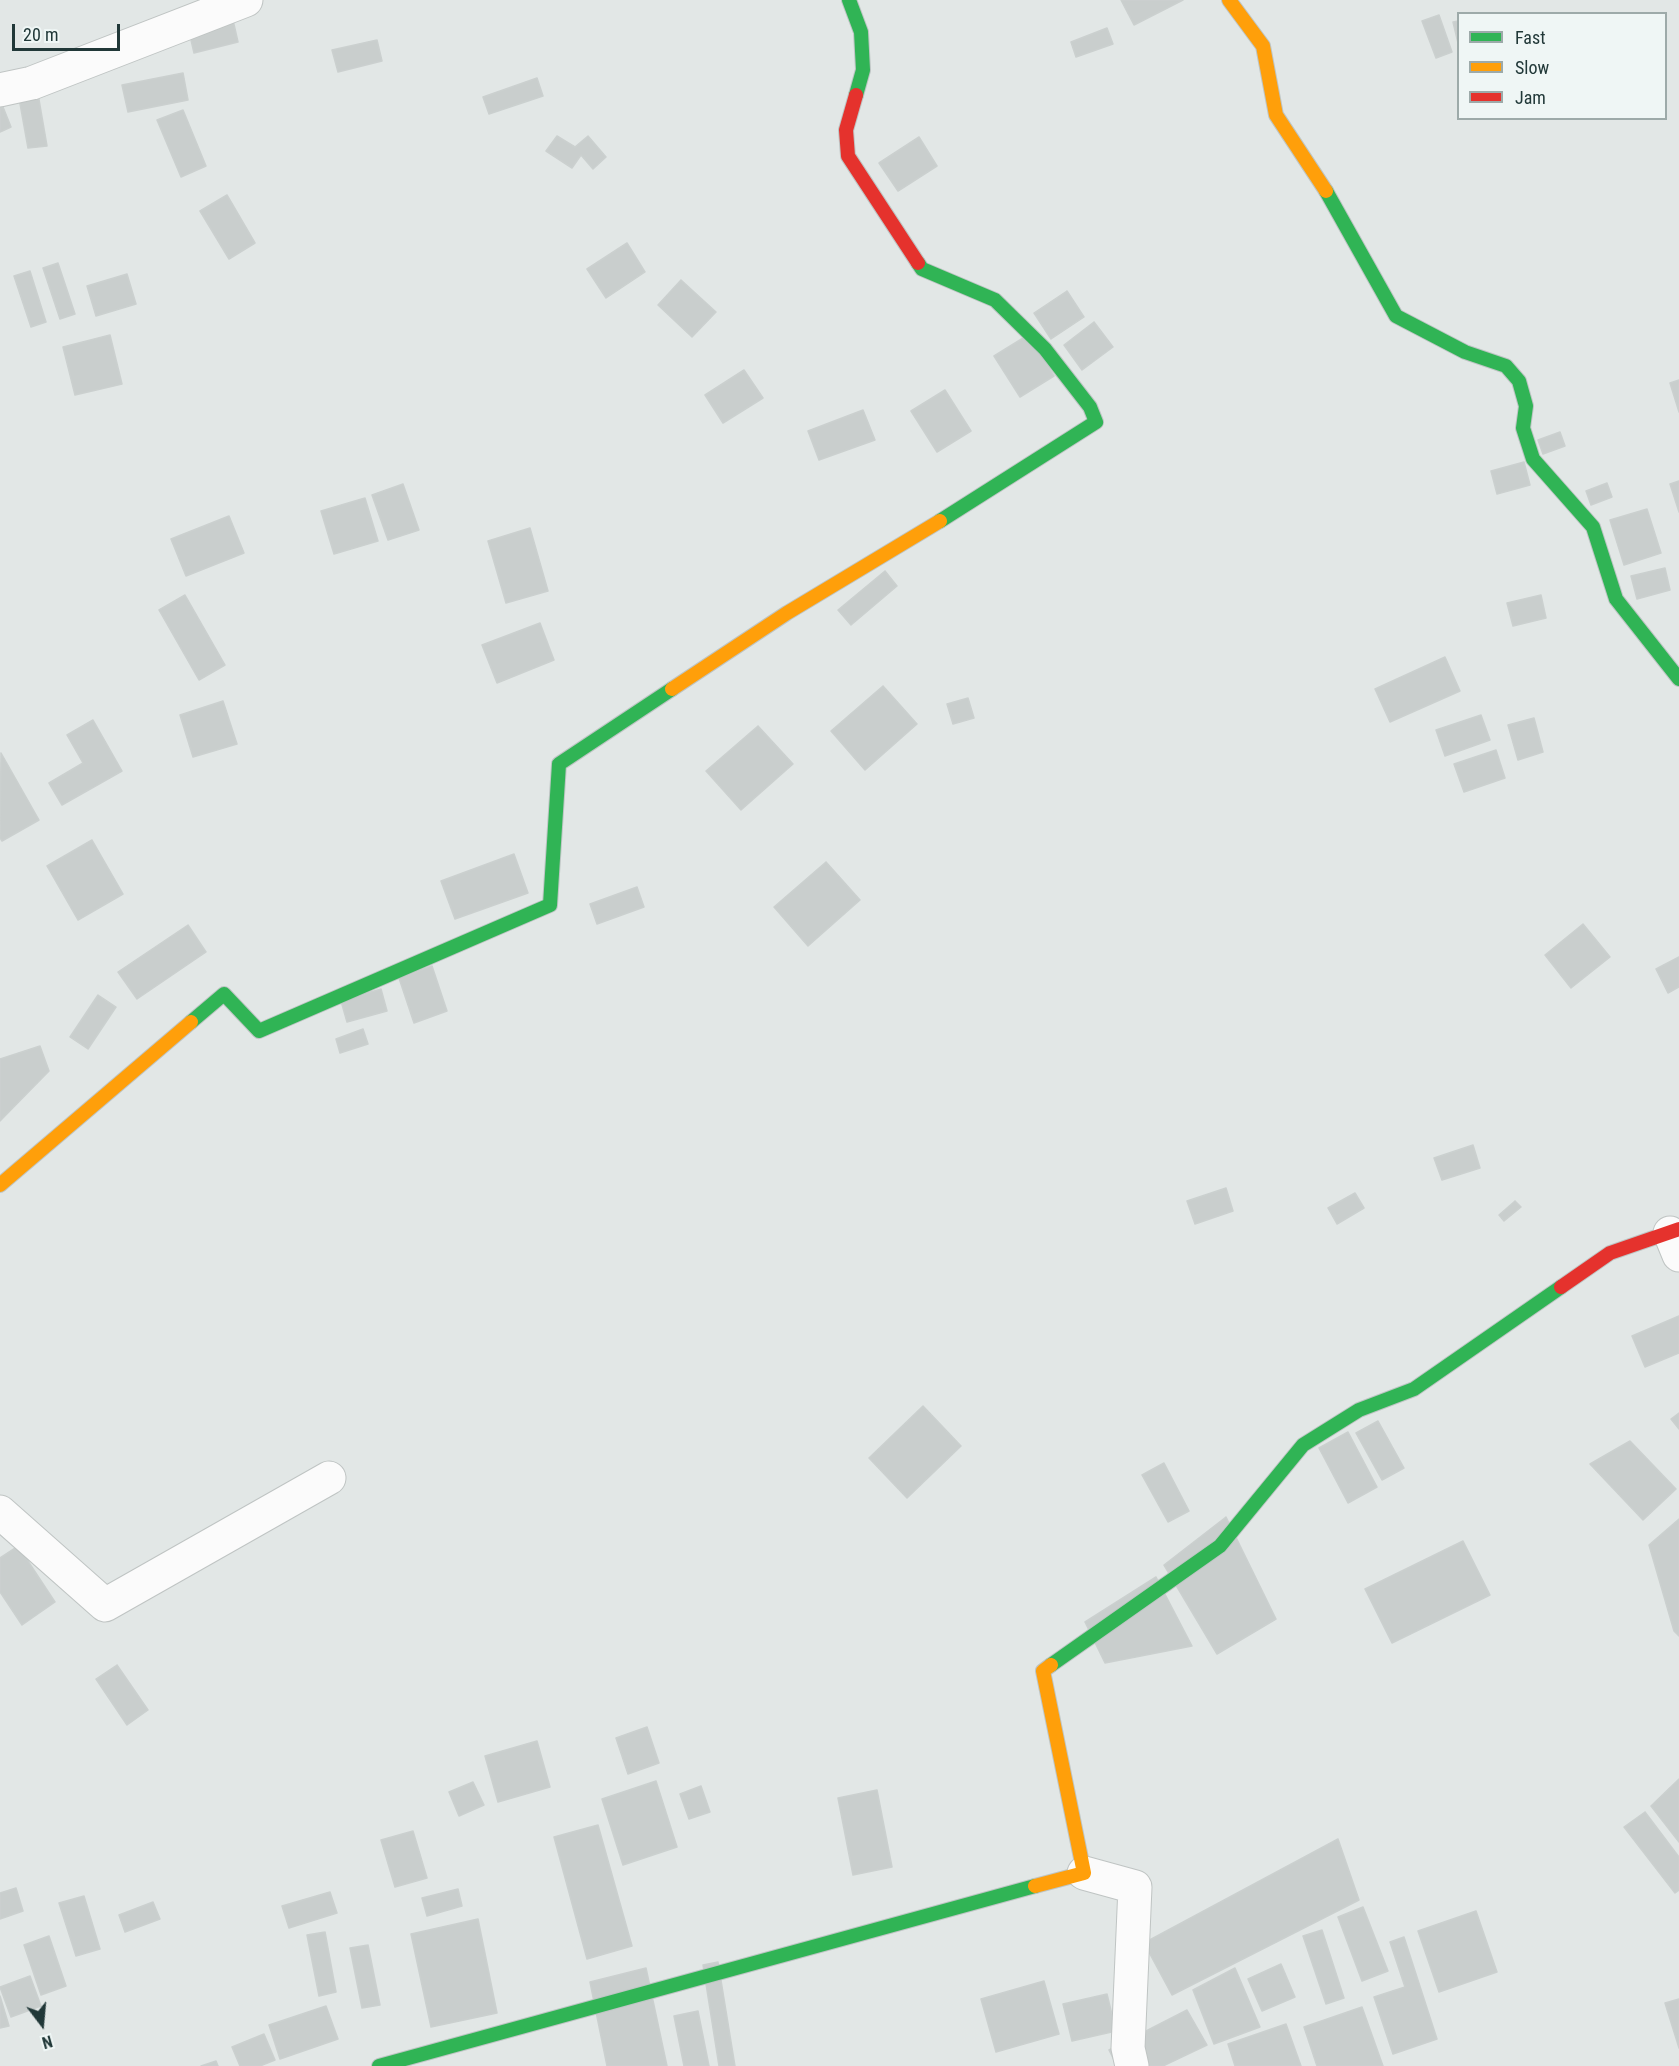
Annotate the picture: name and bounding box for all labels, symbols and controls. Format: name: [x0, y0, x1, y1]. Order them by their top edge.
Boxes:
scale bar: [15, 12, 123, 50]
legend: [1457, 12, 1667, 120]
text: 20 m: [23, 24, 58, 45]
text: Fast: [1515, 27, 1546, 48]
text: Slow: [1515, 57, 1549, 78]
text: Jam: [1515, 87, 1546, 108]
north arrow: [12, 1994, 72, 2054]
text: N: [40, 2031, 54, 2052]

